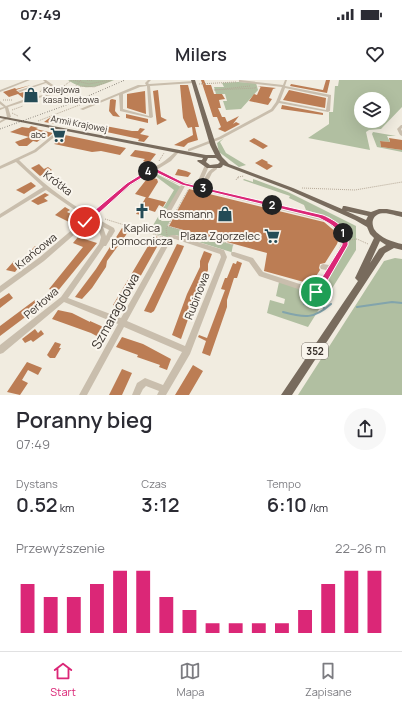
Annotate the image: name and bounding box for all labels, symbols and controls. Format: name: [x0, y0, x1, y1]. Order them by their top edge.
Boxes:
text: 07:49: [20, 4, 61, 25]
text: Milers: [175, 42, 227, 66]
icon: back: [16, 43, 38, 65]
icon: heart: [364, 43, 386, 65]
place label: Kolejowa kasa biletowa: [43, 83, 99, 106]
shop icon: Kolejowa kasa biletowa: [22, 86, 40, 104]
map controls: [354, 92, 390, 128]
button: layers: [354, 92, 390, 128]
street label: Armii Krajowej: [50, 112, 109, 135]
supermarket icon: abc: [49, 126, 67, 144]
place label: abc: [31, 128, 46, 141]
pin: 4: [138, 161, 158, 181]
text: 4: [145, 163, 151, 178]
street label: Krótka: [41, 167, 76, 198]
pin: 3: [193, 178, 213, 198]
text: 3: [200, 180, 206, 195]
pin: 2: [262, 195, 282, 215]
text: 2: [269, 197, 275, 212]
church icon: Kaplica pomocnicza: [133, 202, 151, 220]
pin: [68, 205, 102, 239]
shop icon: Rossmann: [216, 205, 234, 223]
place label: Rossmann: [160, 206, 213, 221]
icon: check: [74, 211, 96, 233]
place label: Kaplica pomocnicza: [111, 220, 173, 248]
pin: 1: [333, 223, 353, 243]
text: 1: [341, 225, 345, 240]
supermarket icon: Plaza Zgorzelec: [263, 227, 281, 245]
place label: Plaza Zgorzelec: [180, 228, 260, 243]
street label: Krańcowa: [12, 229, 60, 272]
street label: Szmaragdowa: [87, 270, 143, 352]
street label: Rubinowa: [181, 270, 212, 322]
pin: [299, 275, 333, 309]
icon: arrive: [305, 281, 327, 303]
street label: Perłowa: [20, 283, 61, 322]
road number: 352: [302, 343, 328, 359]
text: Poranny bieg: [16, 405, 153, 435]
button: share: [344, 408, 386, 450]
text: 07:49: [16, 435, 50, 453]
text: Dystans: [16, 476, 58, 491]
text: Czas: [141, 476, 167, 491]
text: Tempo: [267, 476, 301, 491]
text: 0.52: [16, 491, 57, 518]
text: 3:12: [141, 491, 180, 518]
text: 6:10: [267, 491, 307, 518]
text: km: [57, 500, 74, 515]
text: /km: [307, 500, 328, 515]
text: Przewyższenie: [16, 539, 105, 557]
text: 22–26 m: [335, 539, 386, 557]
tab: Start: [50, 660, 76, 699]
tab: Mapa: [176, 660, 204, 699]
tab: Zapisane: [305, 660, 352, 699]

